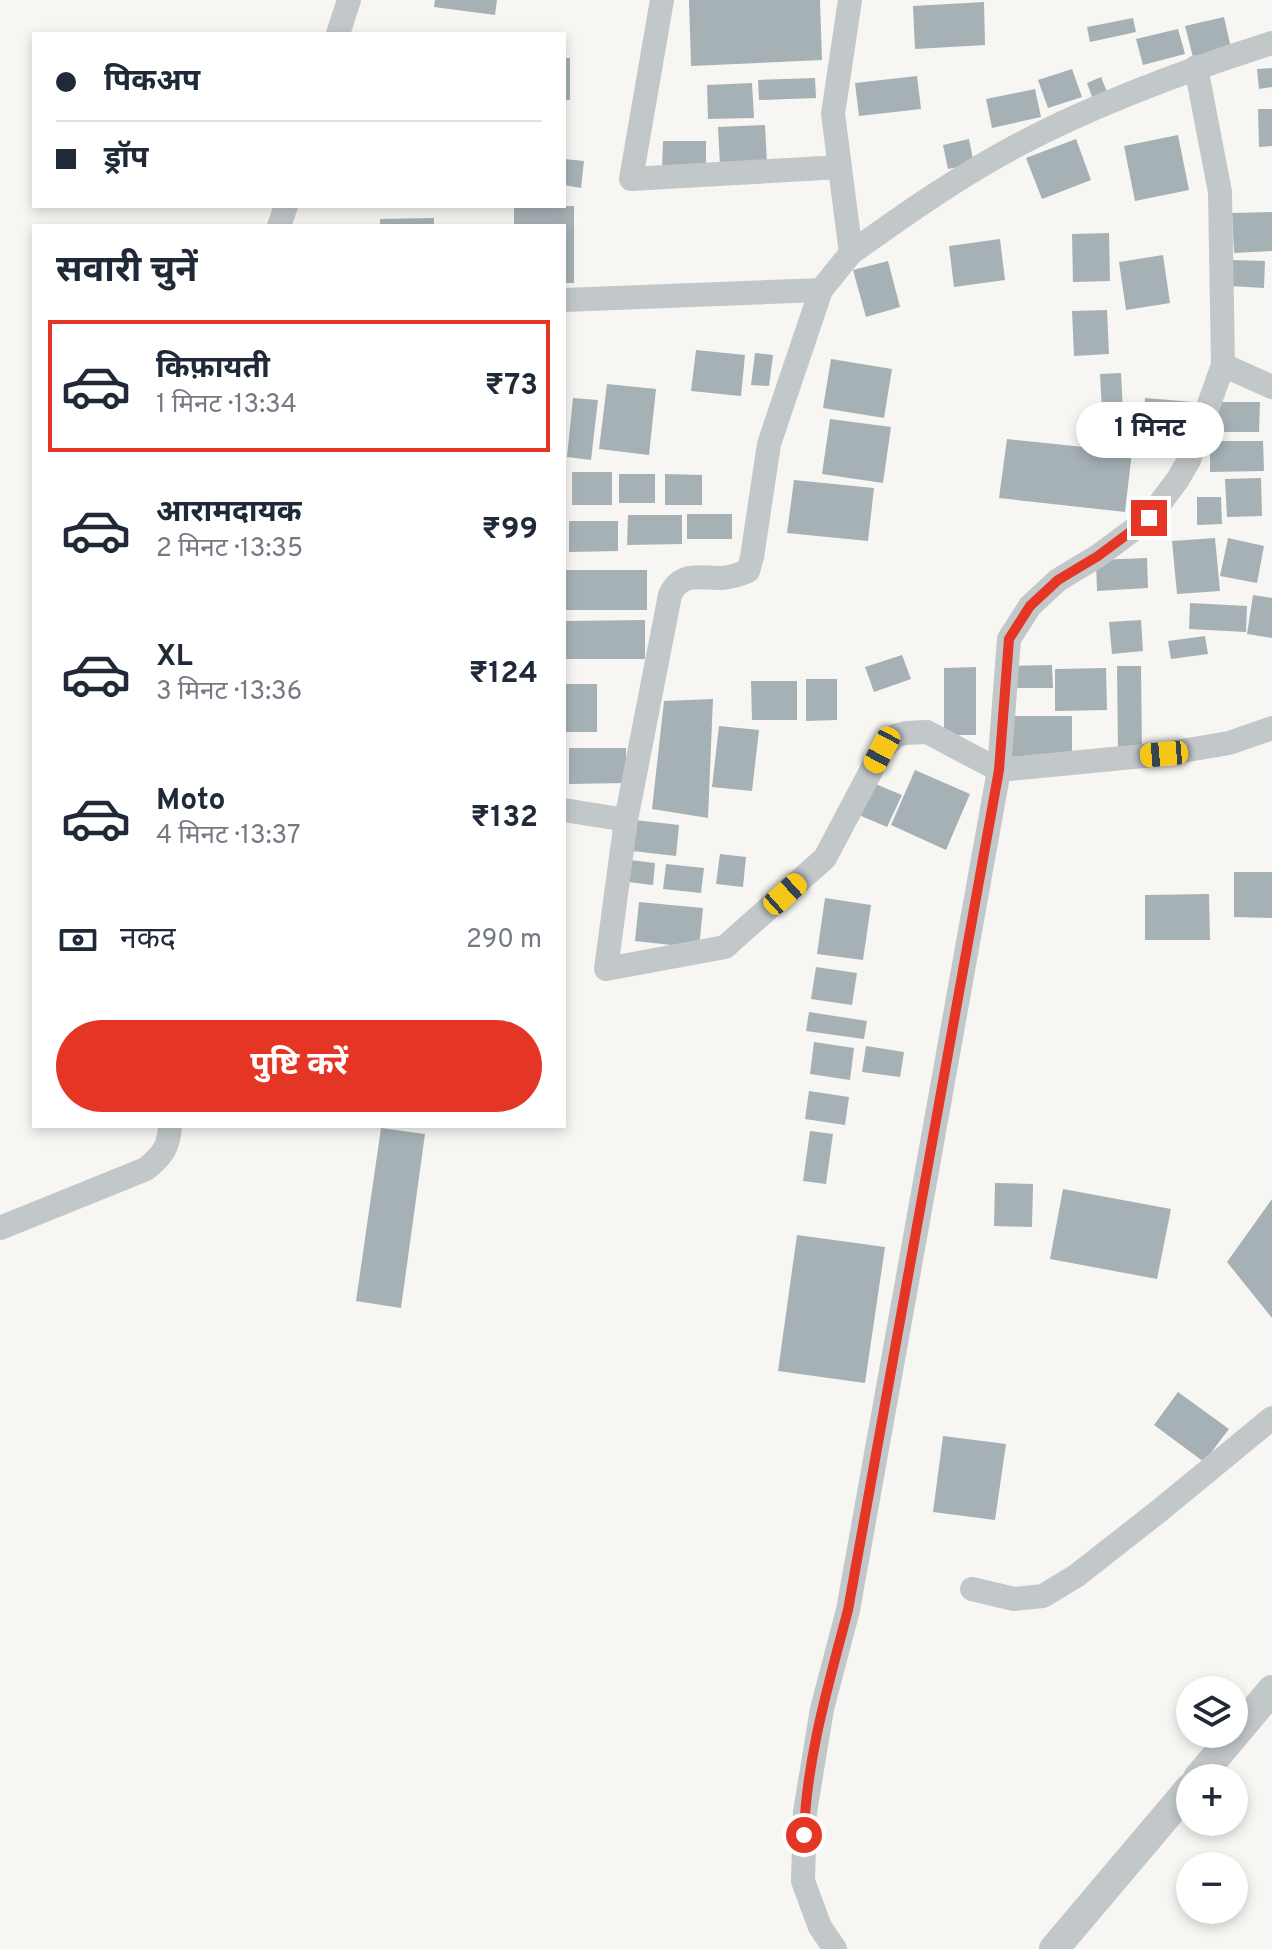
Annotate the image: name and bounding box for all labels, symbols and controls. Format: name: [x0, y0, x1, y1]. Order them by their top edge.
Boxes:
text: पिकअप: [104, 64, 200, 101]
text: ड्रॉप: [104, 141, 148, 178]
text: सवारी चुनें: [56, 249, 197, 295]
icon: car: [60, 350, 132, 422]
text: किफ़ायती: [156, 351, 270, 388]
text: ₹73: [485, 368, 538, 405]
text: 1 मिनट · 13:34: [156, 389, 297, 422]
callout: 1 मिनट: [1075, 402, 1223, 458]
text: 1 मिनट: [1114, 413, 1186, 446]
icon: car: [60, 494, 132, 566]
text: आरामदायक: [156, 495, 302, 532]
route end: [1131, 500, 1167, 536]
text: ₹99: [481, 512, 538, 549]
text: 2 मिनट · 13:35: [156, 533, 303, 566]
icon: car: [60, 638, 132, 710]
text: XL: [156, 639, 193, 676]
text: ₹124: [469, 656, 538, 693]
text: 3 मिनट · 13:36: [156, 676, 302, 709]
car: [860, 723, 904, 777]
car: [1139, 740, 1189, 768]
icon: car: [60, 782, 132, 854]
text: Moto: [156, 783, 226, 820]
text: ₹132: [471, 800, 538, 837]
text: 4 मिनट · 13:37: [156, 820, 300, 853]
car: [759, 869, 811, 919]
icon: cash: [56, 918, 100, 962]
text: नकद: [120, 922, 176, 959]
text: 290 m: [466, 924, 542, 957]
button: पुष्टि करें: [56, 1020, 542, 1112]
map controls: [1176, 1676, 1248, 1924]
button: layers: [1176, 1676, 1248, 1748]
button: +: [1176, 1764, 1248, 1836]
route start: [786, 1817, 822, 1853]
button: −: [1176, 1852, 1248, 1924]

